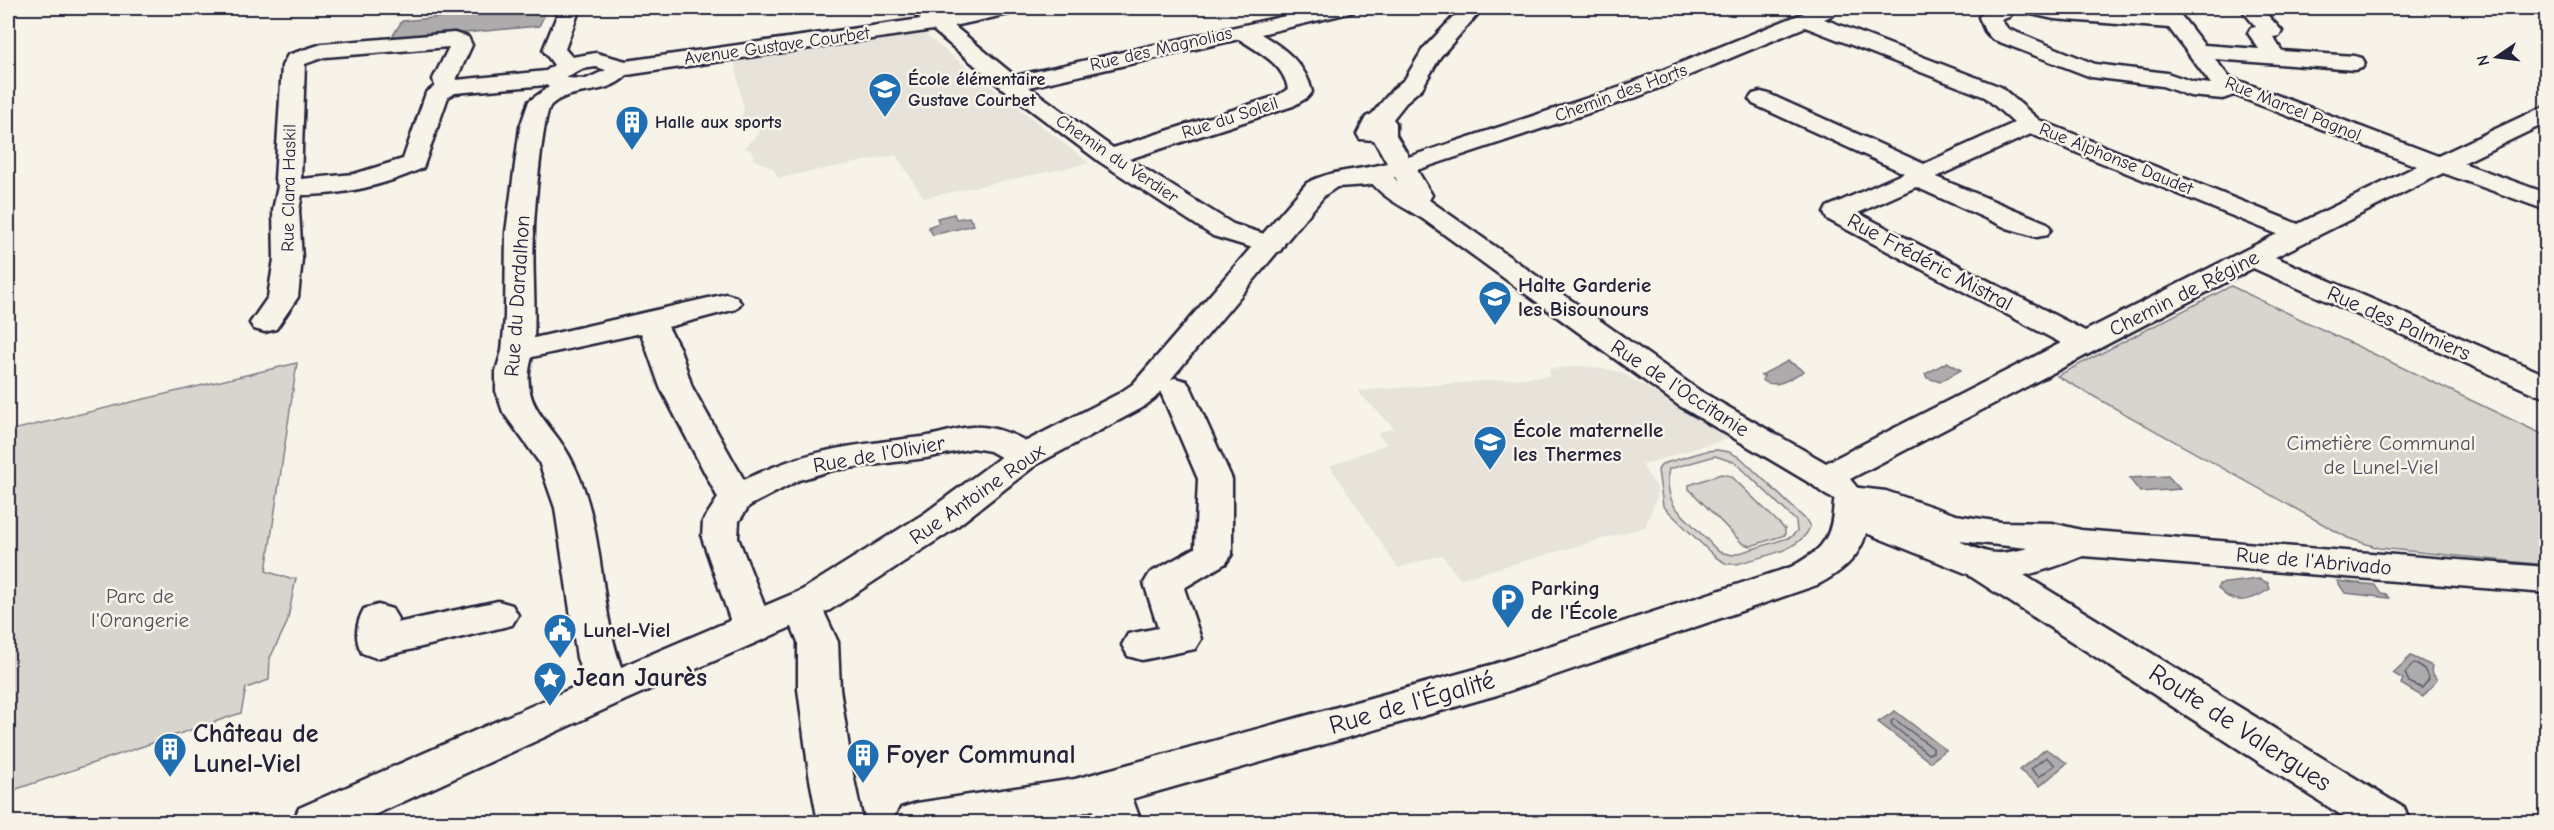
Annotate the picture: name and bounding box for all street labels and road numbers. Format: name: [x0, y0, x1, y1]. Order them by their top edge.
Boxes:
street label: Avenue Gustave Courbet: [683, 22, 872, 69]
street label: Rue des Magnolias: [1088, 22, 1234, 76]
street label: Chemin des Horts: [1552, 59, 1690, 127]
street label: Rue Marcel Pagnol: [2222, 72, 2364, 146]
street label: Rue du Soleil: [1179, 93, 1281, 143]
street label: Chemin du Verdier: [1052, 110, 1183, 208]
street label: Rue Alphonse Daudet: [2036, 119, 2197, 200]
street label: Rue Clara Haskil: [277, 124, 301, 252]
street label: Rue Frédéric Mistral: [1843, 208, 2017, 316]
street label: Rue du Dardalhon: [499, 214, 535, 378]
street label: Chemin de Régine: [2105, 245, 2263, 341]
street label: Rue des Palmiers: [2324, 281, 2474, 365]
street label: Rue de l'Occitanie: [1606, 334, 1754, 442]
street label: Rue de l'Olivier: [811, 430, 947, 477]
street label: Rue Antoine Roux: [905, 439, 1049, 549]
street label: Rue de l'Abrivado: [2235, 542, 2393, 580]
street label: Route de Valergues: [2143, 658, 2337, 798]
street label: Rue de l'Égalité: [1325, 664, 1498, 741]

